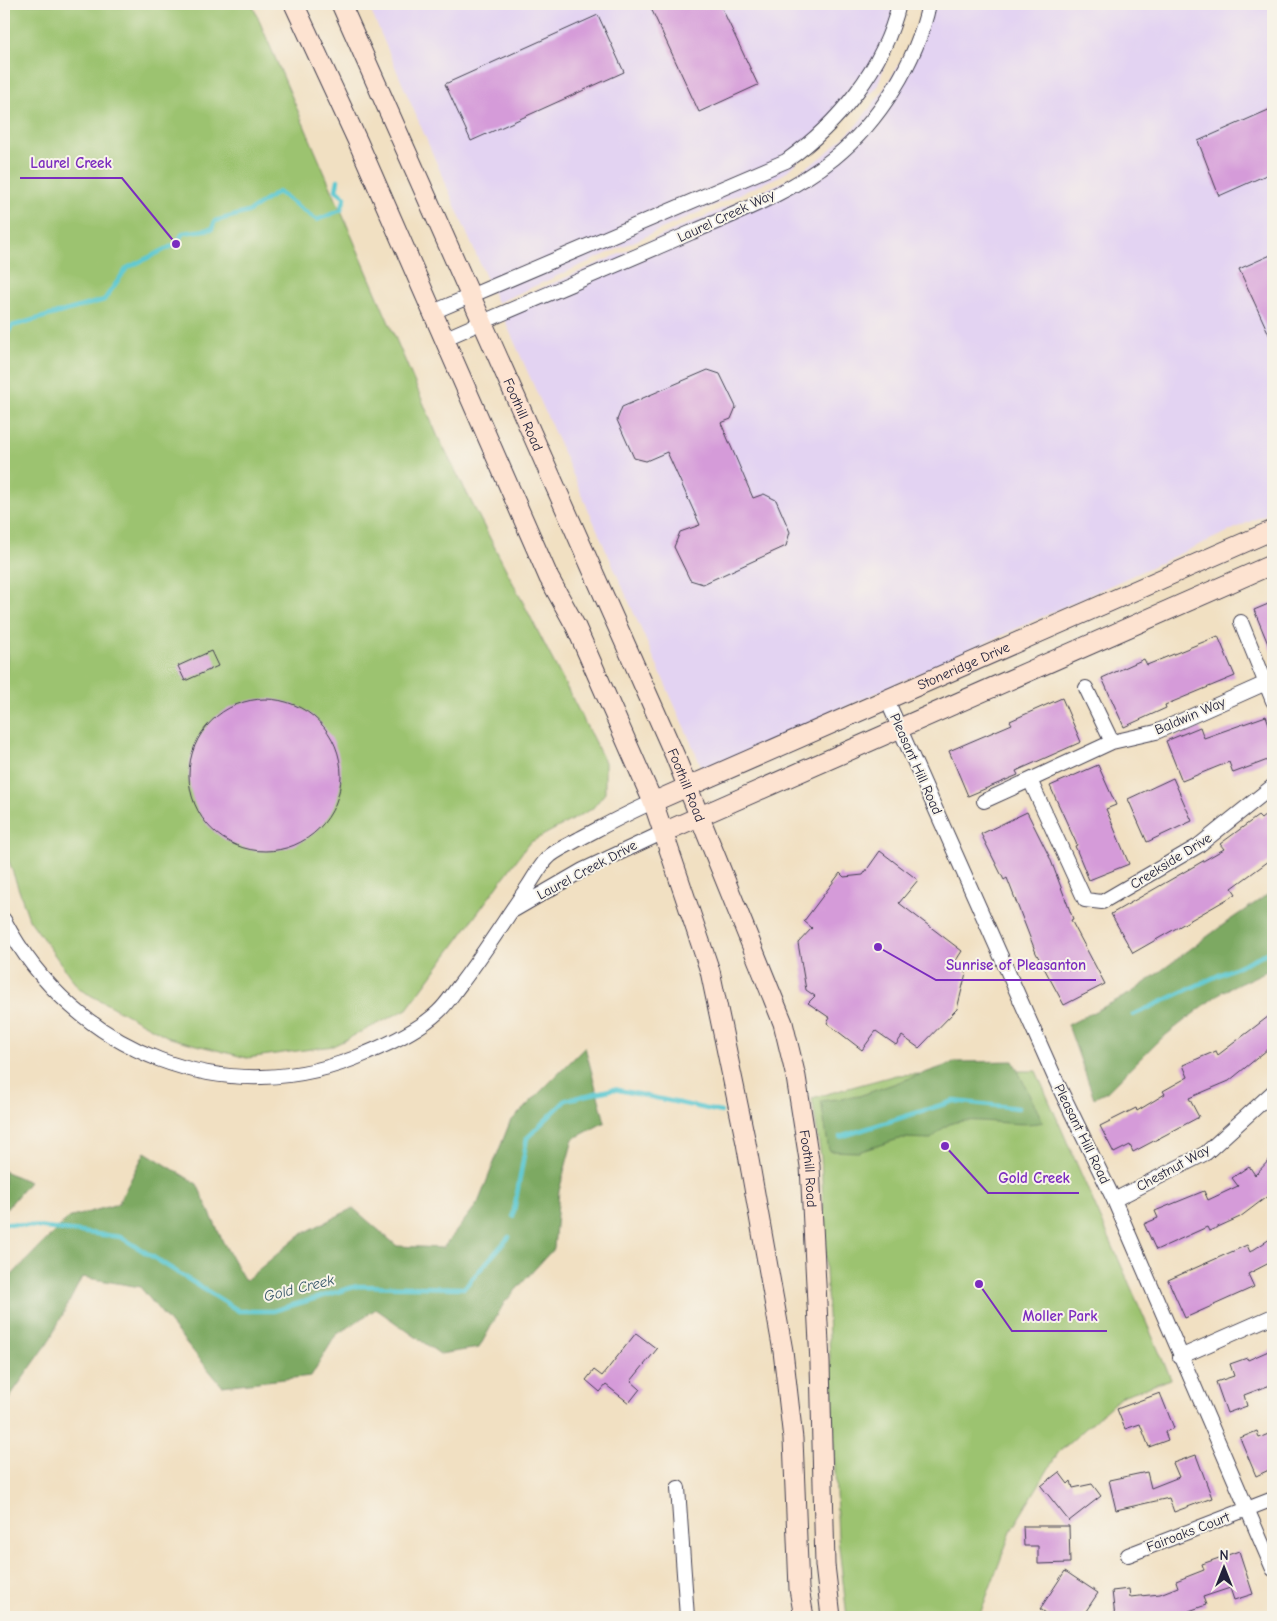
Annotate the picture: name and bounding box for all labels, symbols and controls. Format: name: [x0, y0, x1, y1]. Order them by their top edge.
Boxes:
callout: Laurel Creek: [20, 148, 122, 178]
text: Laurel Creek: [30, 154, 112, 172]
street label: Laurel Creek Way: [675, 186, 778, 246]
street label: Foothill Road: [500, 375, 547, 453]
street label: Stoneridge Drive: [915, 638, 1012, 693]
street label: Baldwin Way: [1152, 693, 1229, 738]
street label: Pleasant Hill Road: [886, 711, 946, 817]
street label: Foothill Road: [664, 745, 709, 824]
street label: Creekside Drive: [1127, 829, 1215, 893]
street label: Laurel Creek Drive: [534, 837, 640, 903]
callout: Sunrise of Pleasanton: [936, 950, 1096, 980]
text: Sunrise of Pleasanton: [946, 956, 1086, 974]
street label: Pleasant Hill Road: [1050, 1081, 1114, 1187]
street label: Foothill Road: [796, 1129, 821, 1208]
street label: Chestnut Way: [1133, 1141, 1213, 1195]
callout: Gold Creek: [988, 1163, 1079, 1193]
text: Gold Creek: [998, 1169, 1071, 1187]
water label: Gold Creek: [262, 1270, 337, 1305]
callout: Moller Park: [1012, 1301, 1107, 1331]
text: Moller Park: [1023, 1307, 1098, 1325]
street label: Fairoaks Court: [1144, 1508, 1233, 1556]
north arrow: [1200, 1544, 1250, 1594]
text: N: [1219, 1547, 1229, 1564]

